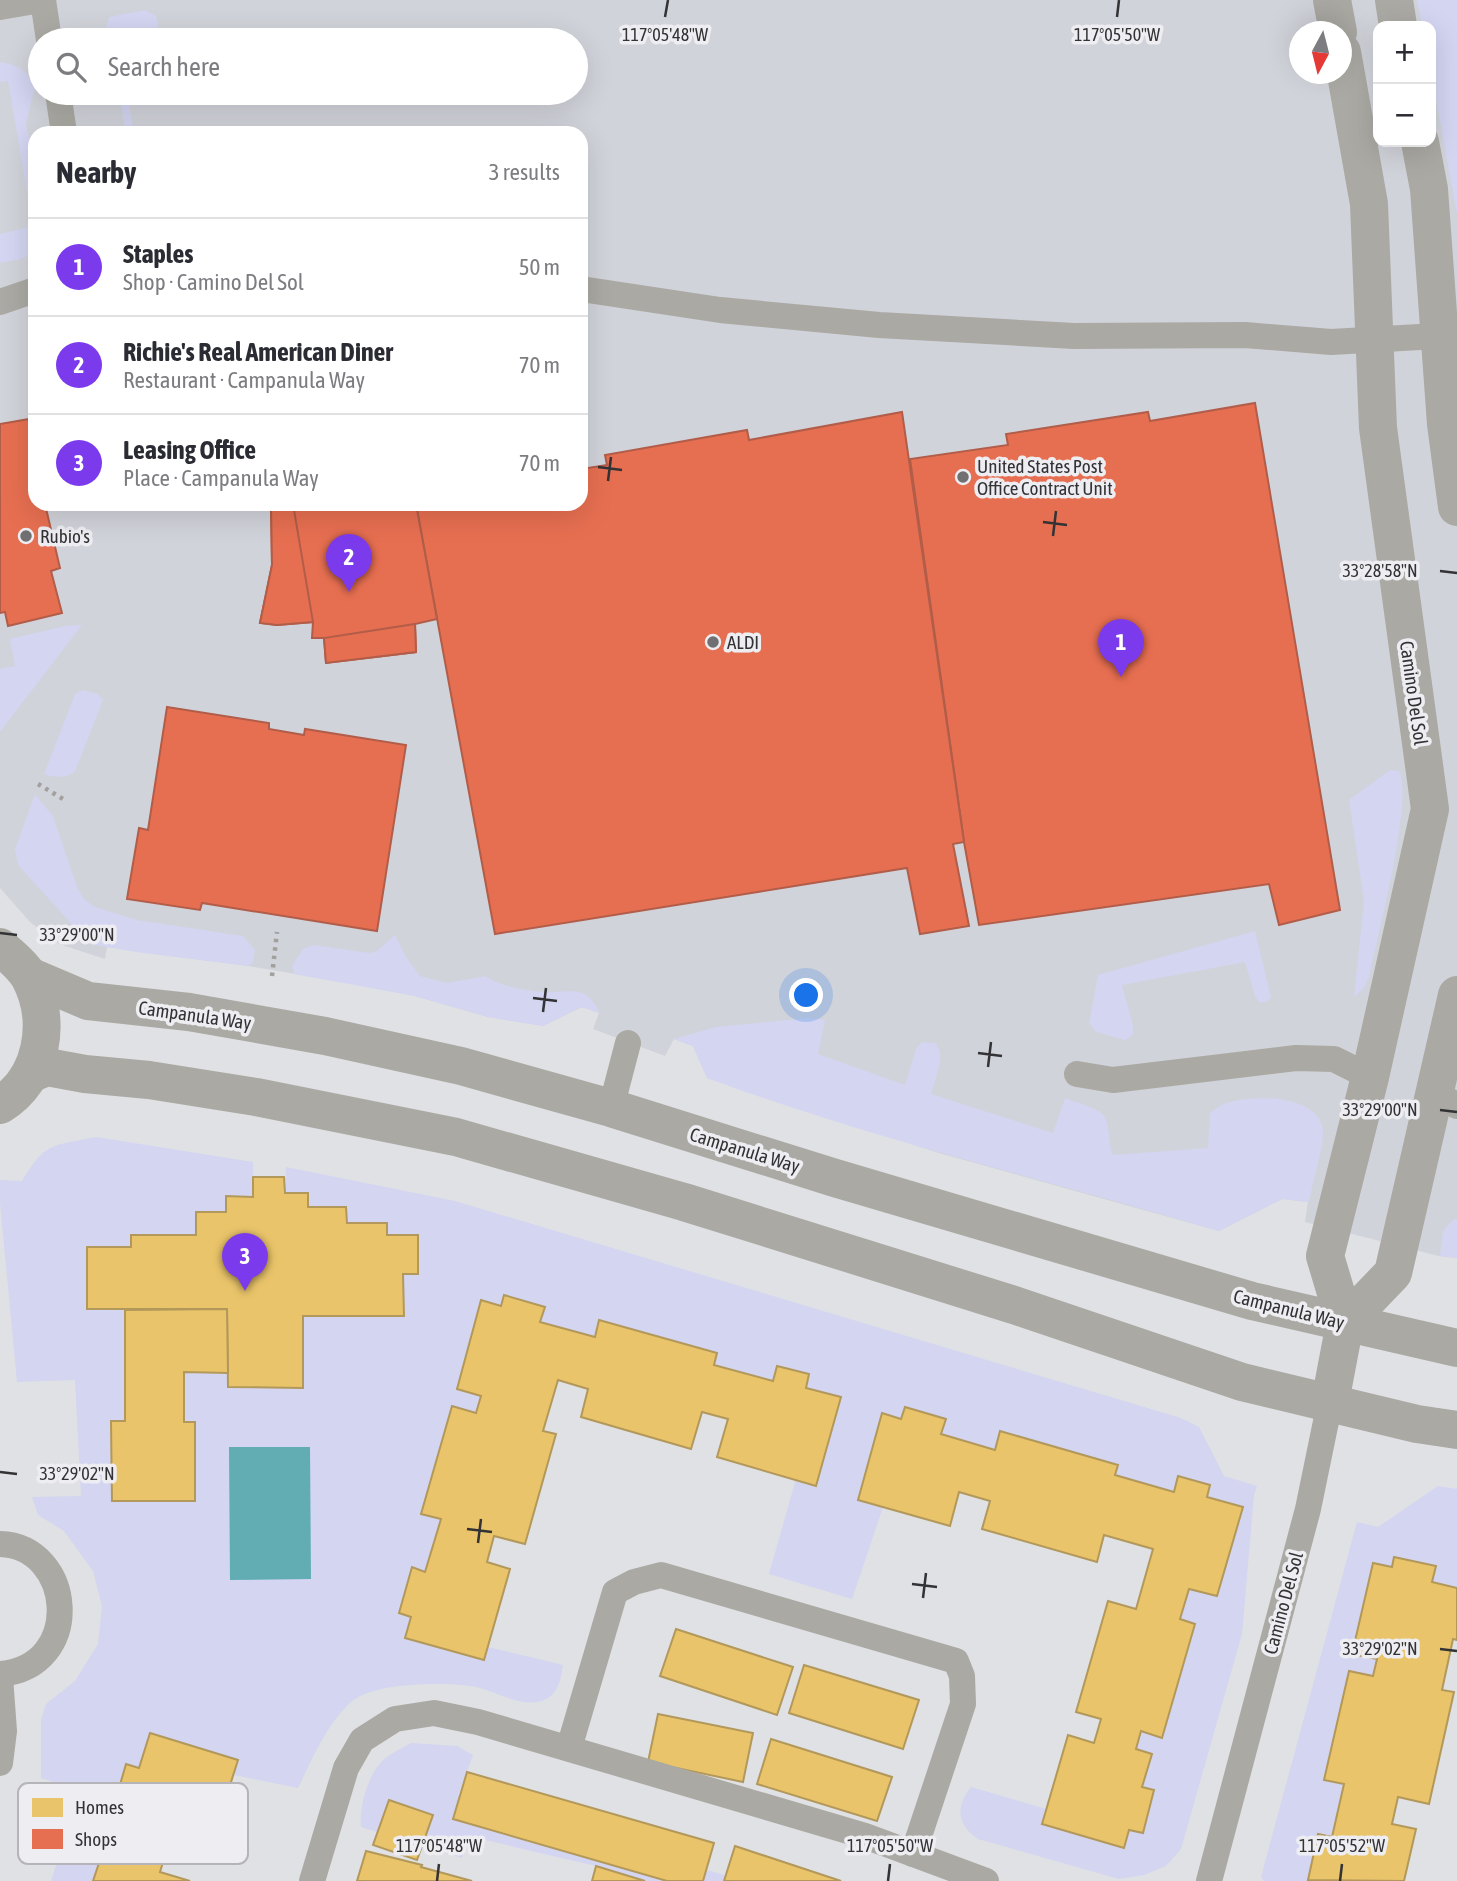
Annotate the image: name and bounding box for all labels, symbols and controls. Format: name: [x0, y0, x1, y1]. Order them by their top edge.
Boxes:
north arrow: [1289, 21, 1352, 84]
map controls: [1373, 21, 1436, 147]
button: +: [1373, 21, 1436, 84]
text: 117°05'48"W: [622, 24, 708, 45]
text: 117°05'50"W: [1074, 24, 1160, 45]
search box: [28, 28, 588, 105]
icon: search: [52, 48, 90, 86]
text: Search here: [108, 52, 220, 82]
button: −: [1373, 84, 1436, 147]
text: Nearby: [56, 155, 136, 189]
text: 3 results: [489, 159, 560, 185]
text: Staples: [123, 239, 193, 269]
text: 1: [74, 254, 84, 280]
text: 50 m: [519, 254, 560, 280]
text: Shop · Camino Del Sol: [123, 269, 304, 295]
text: Richie's Real American Diner: [123, 337, 393, 367]
text: 2: [74, 352, 84, 378]
text: 70 m: [519, 352, 560, 378]
text: Restaurant · Campanula Way: [123, 367, 365, 393]
text: Leasing Office: [123, 435, 256, 465]
text: 3: [74, 450, 84, 476]
text: 70 m: [519, 450, 560, 476]
place label: United States Post Office Contract Unit: [977, 455, 1113, 499]
text: Place · Campanula Way: [123, 465, 319, 491]
marker: United States Post Office Contract Unit: [955, 469, 971, 485]
place label: Rubio's: [40, 525, 90, 547]
marker: Rubio's: [18, 528, 34, 544]
pin: 2: [326, 534, 372, 592]
text: 33°28'58"N: [1342, 560, 1418, 581]
pin: 1: [1098, 619, 1144, 677]
place label: ALDI: [727, 631, 759, 653]
marker: ALDI: [705, 634, 721, 650]
street label: Camino Del Sol: [1396, 639, 1432, 747]
text: 33°29'00"N: [39, 924, 115, 945]
your location: [789, 978, 823, 1012]
street label: Campanula Way: [137, 996, 253, 1034]
text: 33°29'00"N: [1342, 1099, 1418, 1120]
street label: Campanula Way: [687, 1123, 803, 1177]
pin: 3: [222, 1233, 268, 1291]
street label: Campanula Way: [1231, 1285, 1347, 1333]
text: 33°29'02"N: [39, 1463, 115, 1484]
street label: Camino Del Sol: [1259, 1549, 1307, 1657]
text: 33°29'02"N: [1342, 1638, 1418, 1659]
legend: [18, 1783, 248, 1864]
text: Homes: [75, 1796, 124, 1818]
text: Shops: [75, 1828, 117, 1850]
text: 117°05'48"W: [396, 1835, 482, 1856]
text: 117°05'50"W: [847, 1835, 933, 1856]
text: 117°05'52"W: [1299, 1835, 1385, 1856]

